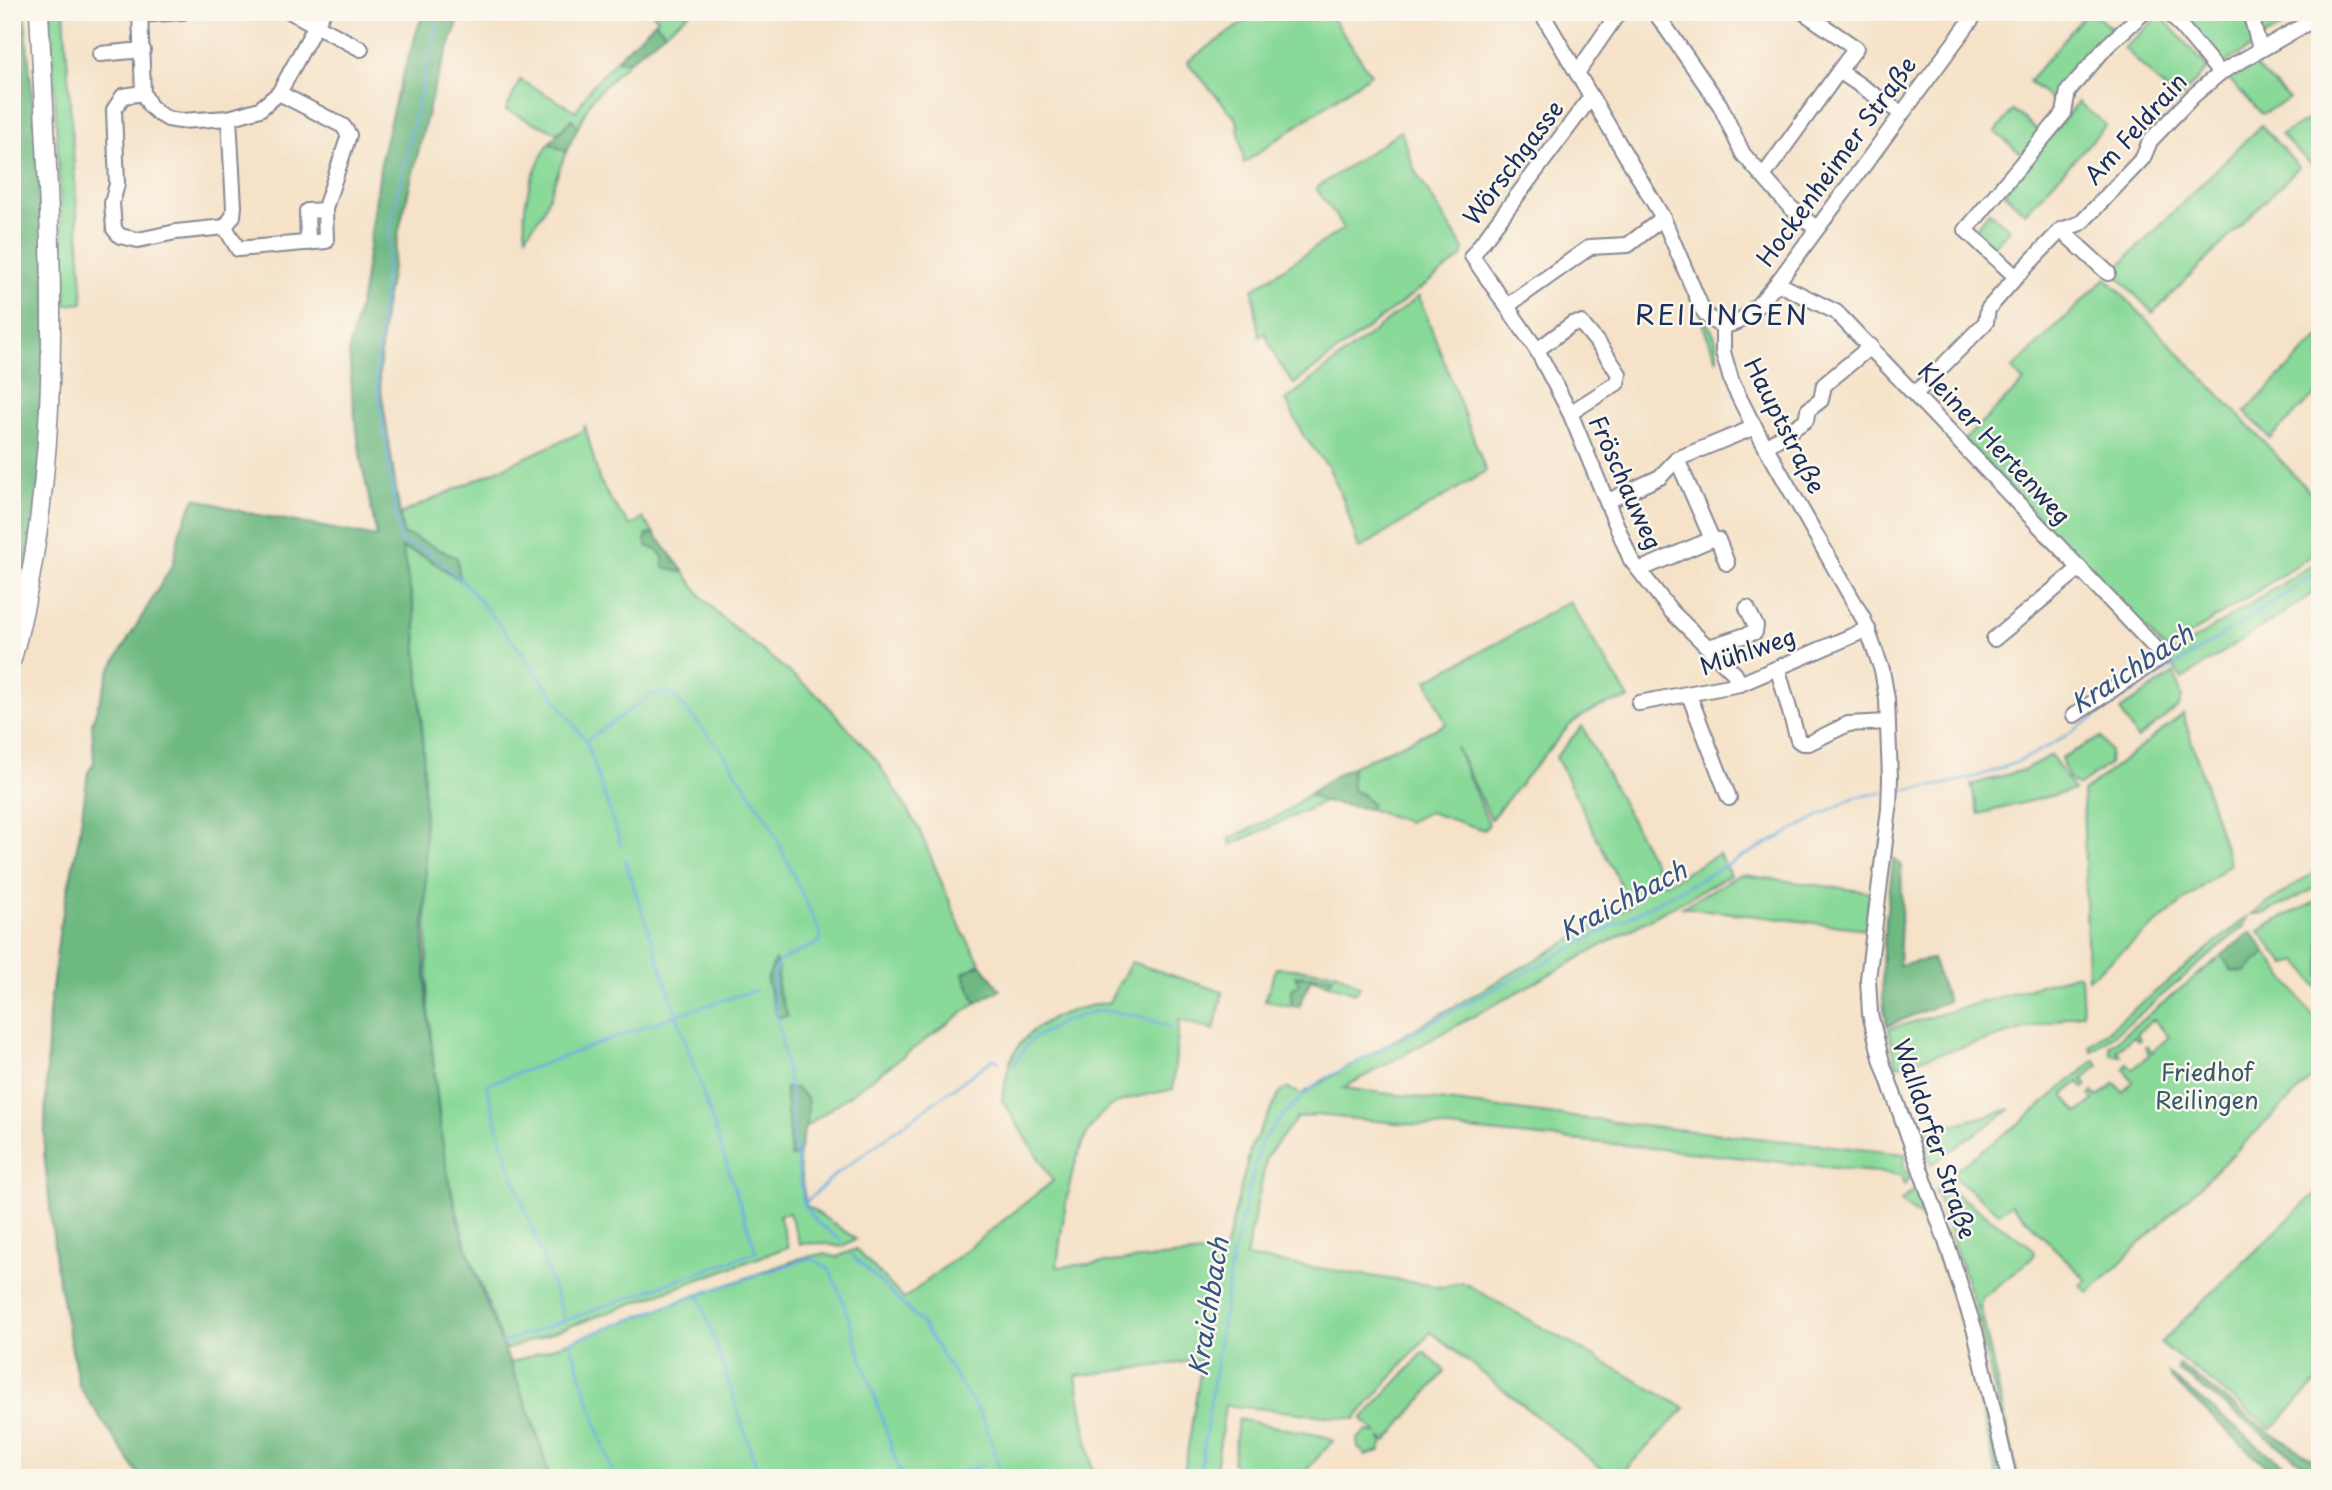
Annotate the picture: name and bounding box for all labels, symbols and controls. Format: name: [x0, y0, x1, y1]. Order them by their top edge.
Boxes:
street label: Hockenheimer Straße: [1747, 48, 1924, 274]
street label: Am Feldrain: [2074, 64, 2195, 192]
street label: Wörschgasse: [1453, 92, 1571, 232]
district label: REILINGEN: [1635, 292, 1809, 335]
street label: Hauptstraße: [1736, 351, 1836, 499]
street label: Kleiner Hertenweg: [1910, 353, 2081, 532]
street label: Fröschauweg: [1581, 409, 1673, 555]
water label: Kraichbach: [2062, 613, 2201, 722]
street label: Mühlweg: [1694, 617, 1800, 683]
water label: Kraichbach: [1551, 849, 1694, 950]
street label: Walldorfer Straße: [1885, 1033, 1987, 1243]
park label: Friedhof Reilingen: [2155, 1053, 2259, 1117]
water label: Kraichbach: [1177, 1234, 1238, 1379]

